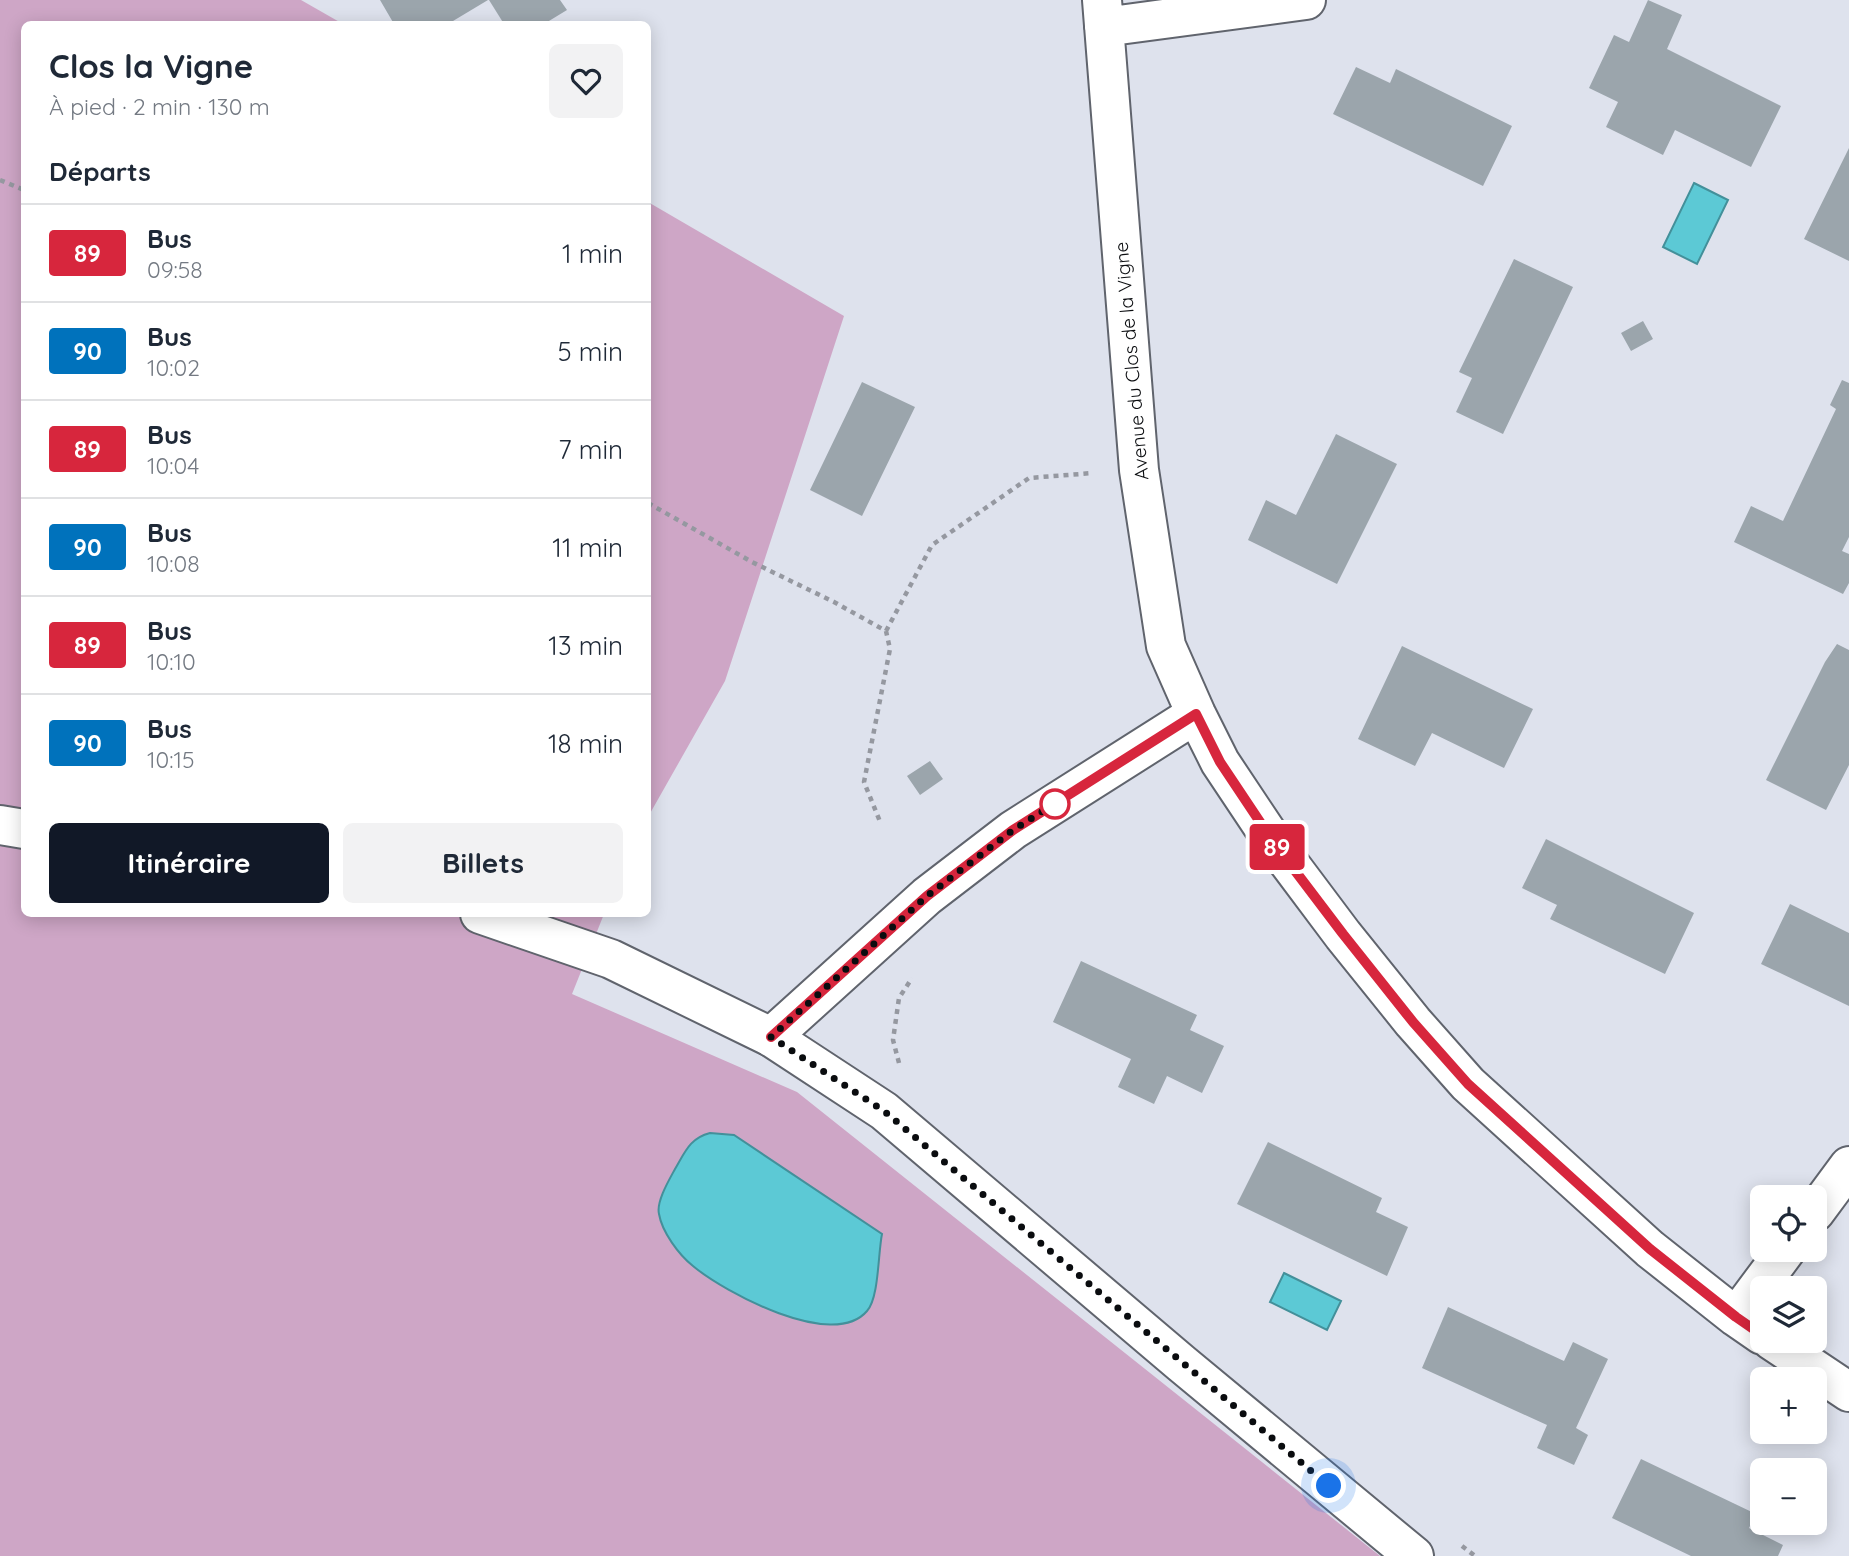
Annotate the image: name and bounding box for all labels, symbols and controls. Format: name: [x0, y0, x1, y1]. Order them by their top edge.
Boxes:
button: heart: [549, 44, 623, 118]
text: Clos la Vigne: [49, 45, 253, 86]
text: À pied · 2 min · 130 m: [49, 92, 270, 121]
text: Départs: [49, 155, 151, 188]
text: Bus: [147, 222, 192, 255]
text: 1 min: [562, 237, 623, 270]
text: 89: [74, 238, 101, 268]
street label: Avenue du Clos de la Vigne: [1109, 241, 1153, 481]
text: 09:58: [147, 255, 203, 284]
text: Bus: [147, 320, 192, 353]
text: 5 min: [557, 335, 623, 368]
text: 90: [73, 336, 102, 366]
text: 10:02: [147, 353, 200, 382]
text: Bus: [147, 418, 192, 451]
text: 7 min: [558, 433, 623, 466]
text: 89: [74, 434, 101, 464]
text: 10:04: [147, 451, 199, 480]
text: Bus: [147, 516, 192, 549]
text: 11 min: [552, 531, 623, 564]
text: 90: [73, 532, 102, 562]
text: 10:08: [147, 549, 200, 578]
text: Bus: [147, 614, 192, 647]
text: 13 min: [548, 629, 623, 662]
text: 89: [74, 630, 101, 660]
text: 10:10: [147, 647, 196, 676]
text: Bus: [147, 712, 192, 745]
text: 18 min: [548, 727, 623, 760]
text: 90: [73, 728, 102, 758]
text: 10:15: [147, 745, 195, 774]
unlabelled marker: [1040, 789, 1070, 819]
button: Itinéraire: [49, 823, 329, 903]
button: Billets: [343, 823, 623, 903]
line badge: 89: [1246, 824, 1308, 870]
text: 89: [1264, 832, 1290, 862]
map controls: [1750, 1185, 1827, 1535]
button: locate: [1750, 1185, 1827, 1262]
button: layers: [1750, 1276, 1827, 1353]
button: +: [1750, 1367, 1827, 1444]
button: −: [1750, 1458, 1827, 1535]
your location: [1311, 1468, 1346, 1503]

